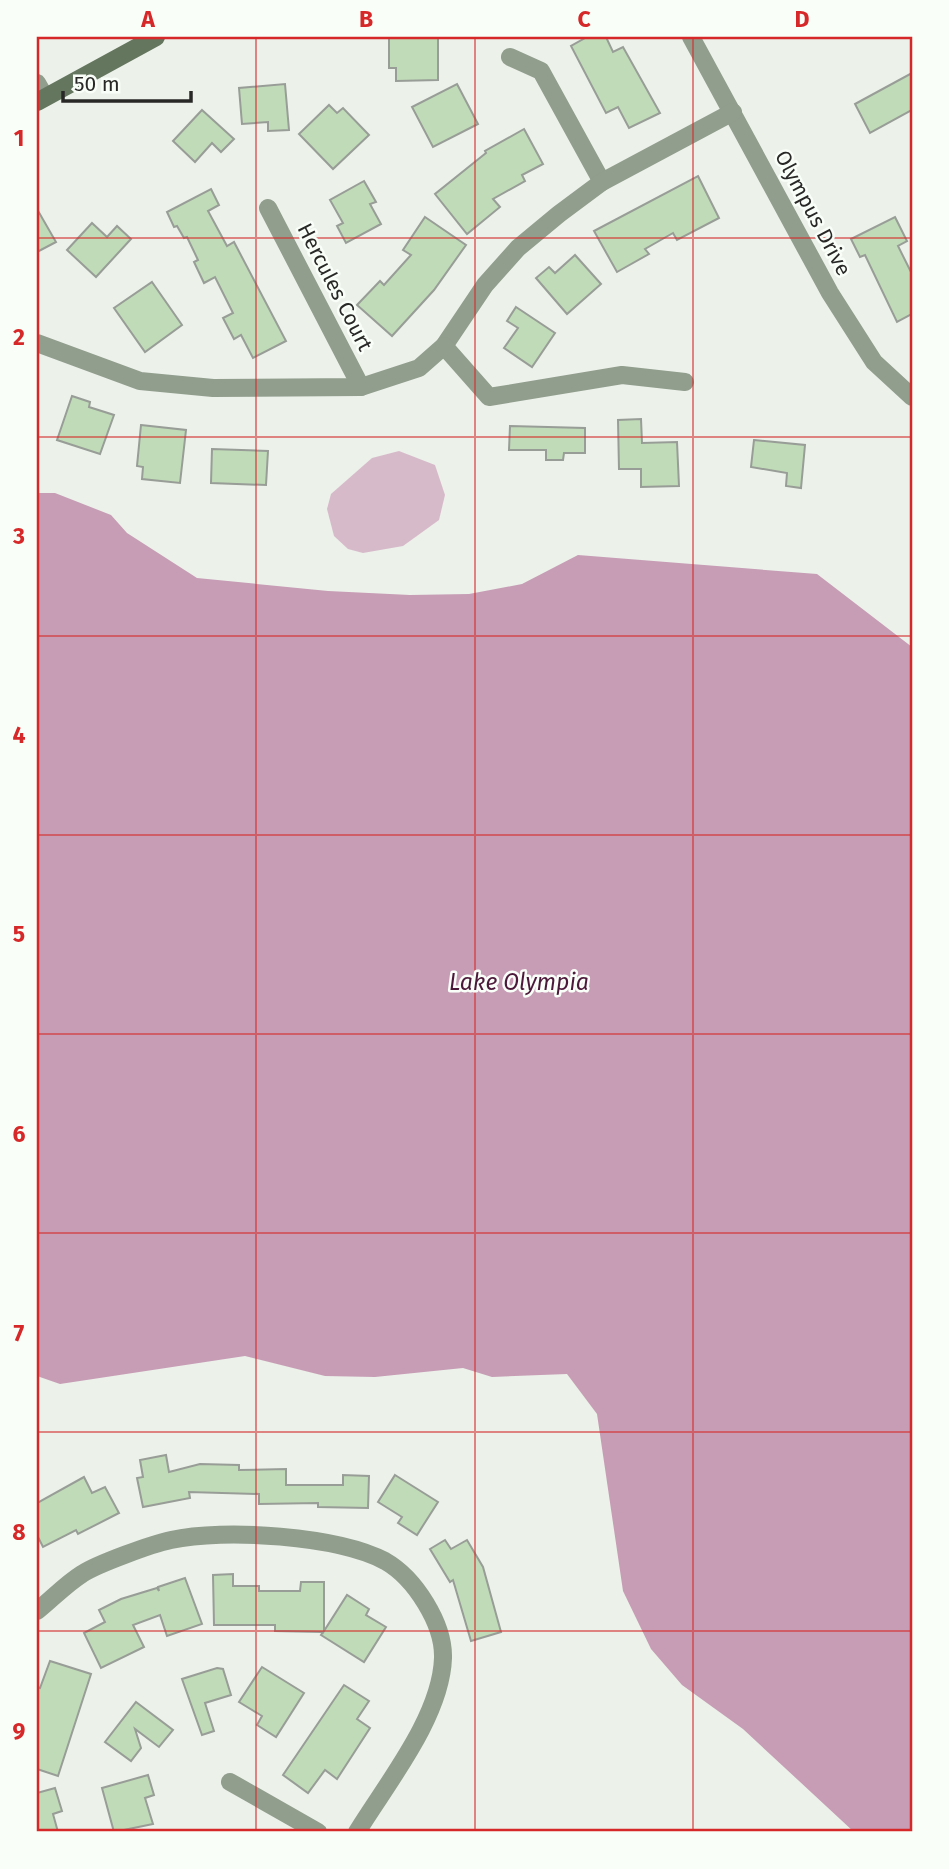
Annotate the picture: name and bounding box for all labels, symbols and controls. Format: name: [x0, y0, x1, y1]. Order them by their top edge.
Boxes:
text: A: [140, 5, 155, 33]
text: B: [359, 5, 373, 33]
text: C: [577, 5, 591, 33]
text: D: [795, 5, 810, 33]
scale bar: [63, 60, 191, 104]
text: 50 m: [74, 71, 120, 97]
text: 1: [14, 124, 24, 152]
street label: Olympus Drive: [769, 146, 857, 280]
street label: Hercules Court: [292, 219, 378, 355]
text: 2: [13, 323, 25, 351]
text: 3: [12, 522, 25, 550]
text: 4: [13, 721, 26, 749]
text: 5: [13, 920, 25, 948]
water label: Lake Olympia: [449, 968, 589, 996]
text: 6: [13, 1120, 26, 1148]
text: 7: [14, 1319, 25, 1347]
text: 8: [12, 1518, 26, 1546]
text: 9: [13, 1717, 26, 1745]

